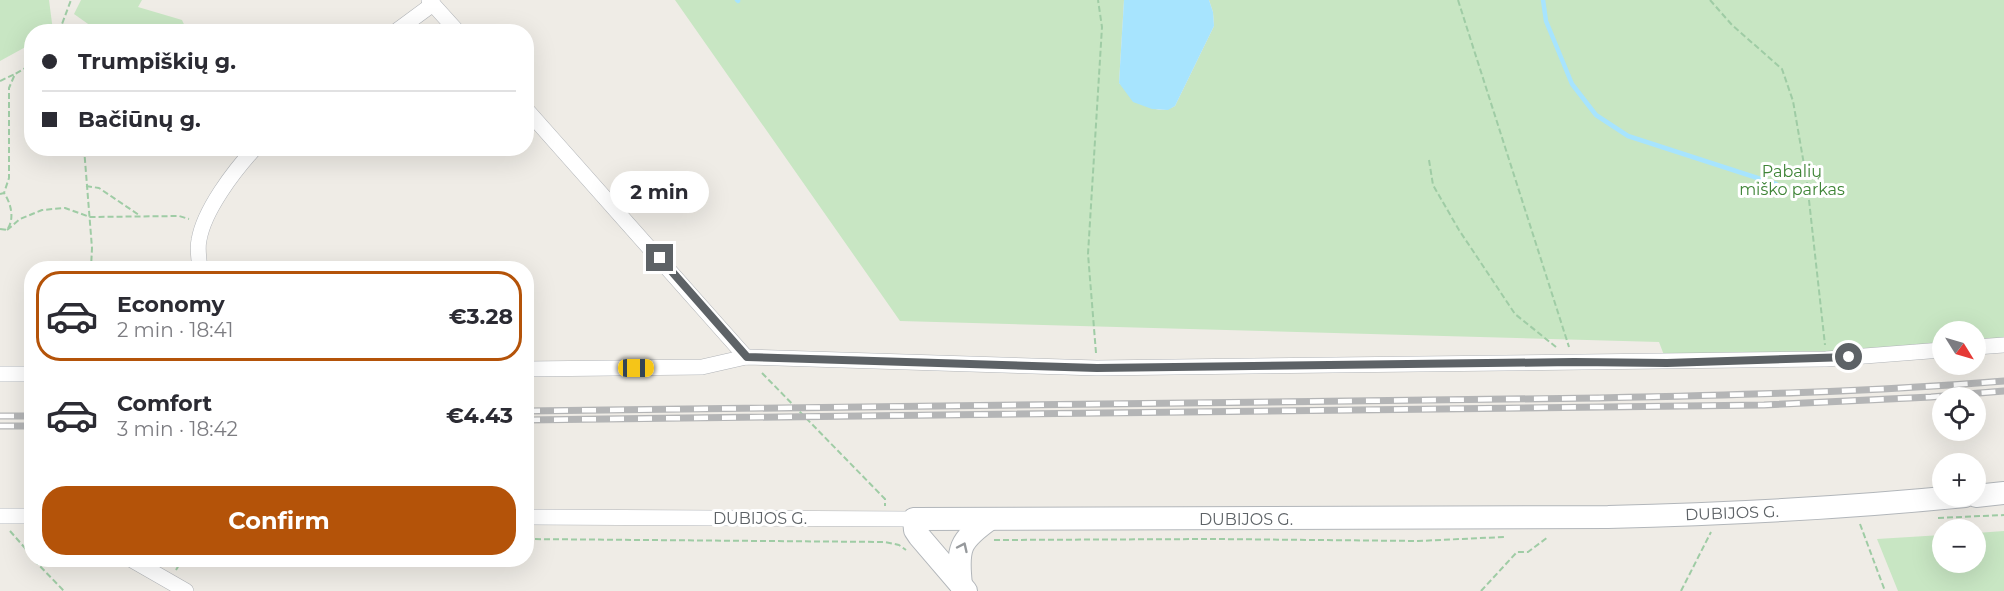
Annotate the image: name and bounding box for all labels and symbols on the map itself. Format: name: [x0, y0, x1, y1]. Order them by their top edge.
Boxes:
park label: Pabalių miško parkas: [1739, 162, 1845, 199]
callout: 2 min: [610, 171, 710, 213]
route end: [646, 244, 673, 271]
north arrow: [1932, 321, 1986, 375]
route start: [1835, 343, 1862, 370]
car: [618, 359, 654, 377]
street label: DUBIJOS G.: [1685, 502, 1779, 524]
street label: DUBIJOS G.: [713, 509, 807, 528]
street label: DUBIJOS G.: [1199, 510, 1293, 529]
one-way arrow: [956, 542, 968, 553]

